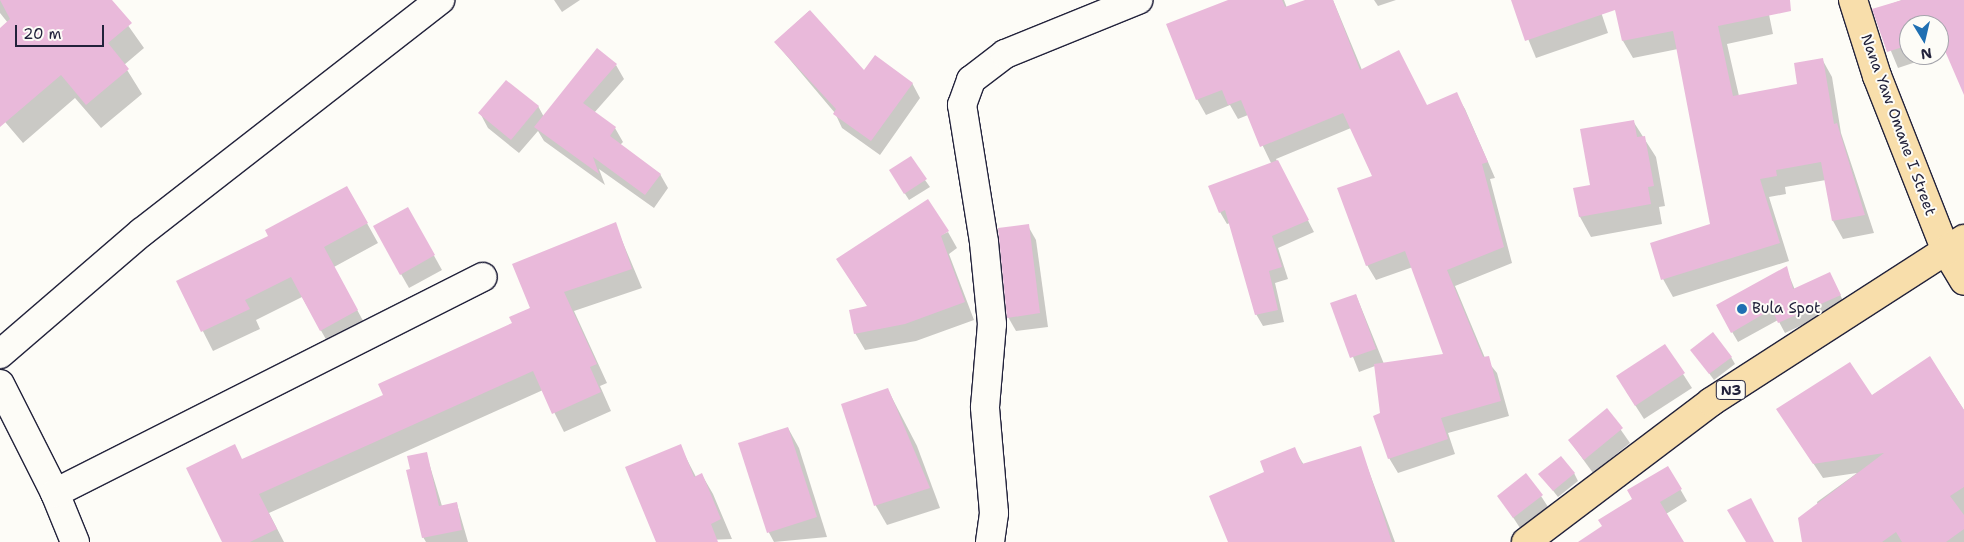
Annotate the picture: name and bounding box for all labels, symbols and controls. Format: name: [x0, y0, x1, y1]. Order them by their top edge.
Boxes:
scale bar: [18, 15, 106, 47]
north arrow: [1899, 15, 1949, 65]
text: 20 m: [23, 24, 62, 44]
street label: Nana Yaw Omane I Street: [1857, 32, 1939, 218]
place label: Bula Spot: [1752, 300, 1821, 318]
marker: Bula Spot: [1736, 303, 1748, 315]
road number: N3: [1715, 378, 1747, 402]

